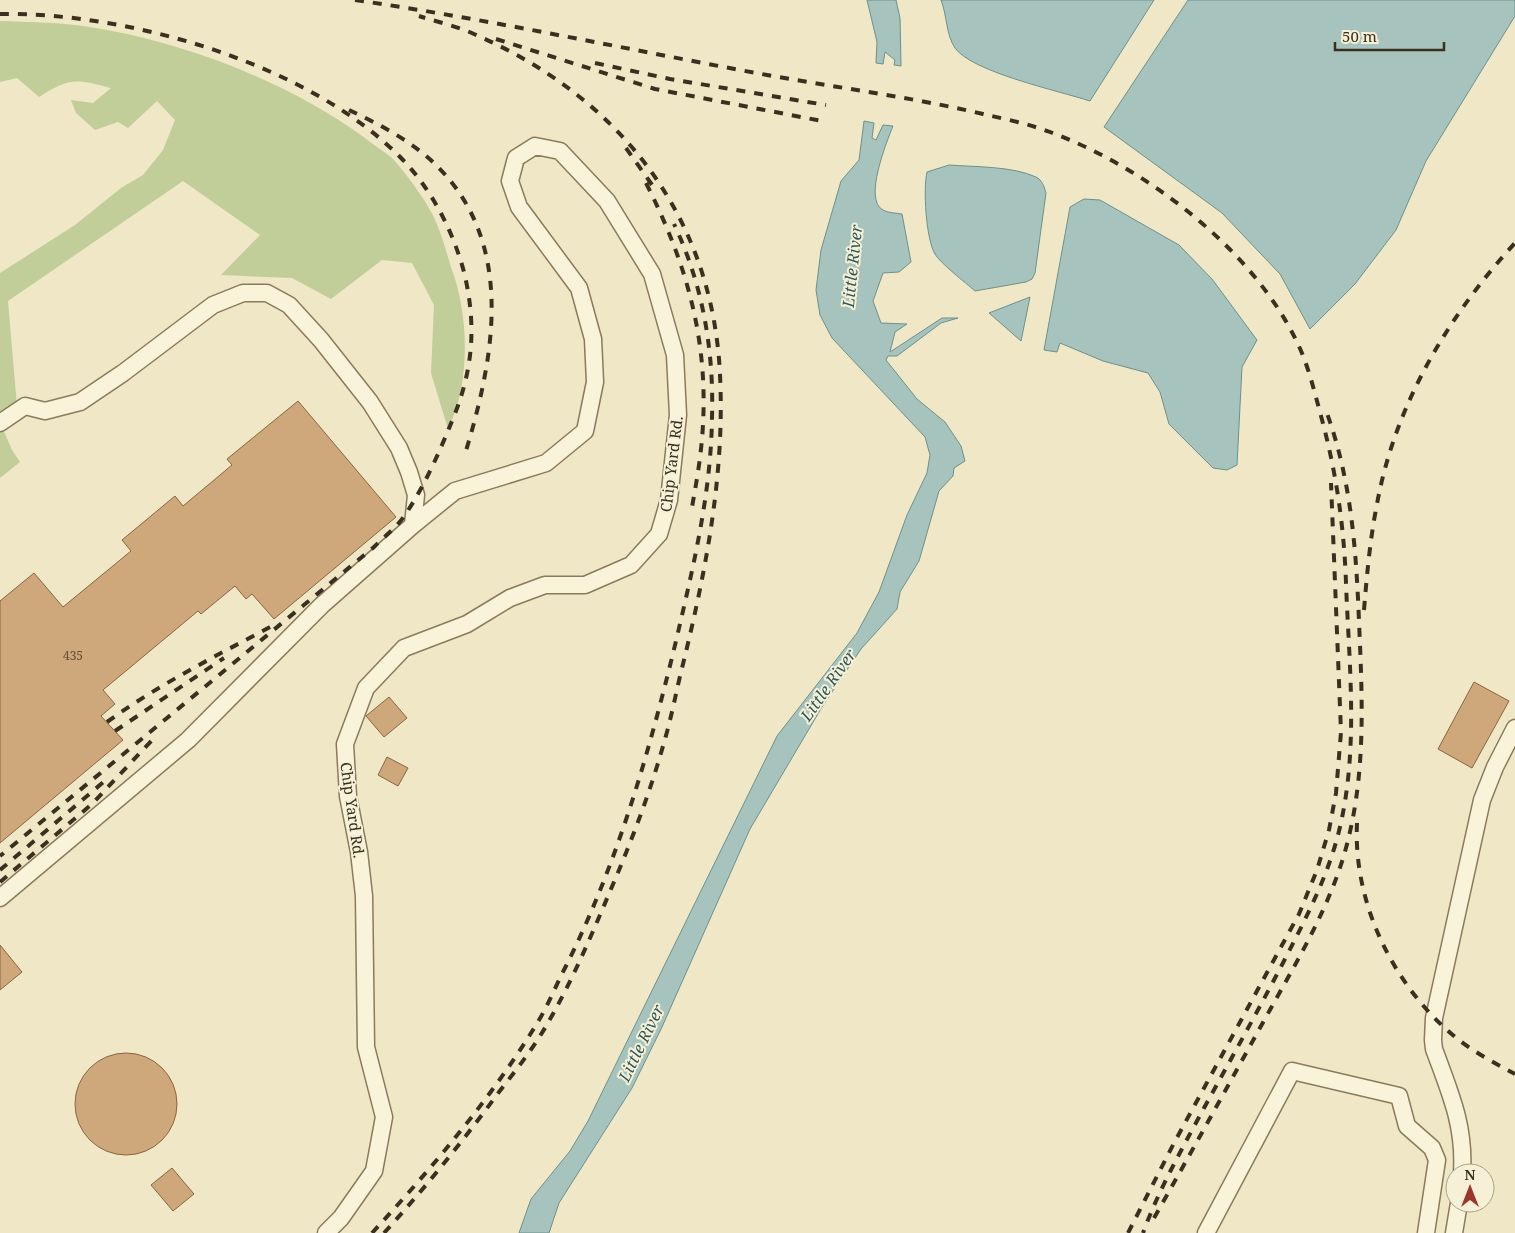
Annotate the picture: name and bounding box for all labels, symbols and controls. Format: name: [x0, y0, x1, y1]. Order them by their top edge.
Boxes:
scale bar: [1335, 20, 1444, 52]
text: 50 m: [1342, 26, 1377, 46]
water label: Little River: [837, 223, 867, 309]
street label: Chip Yard Rd.: [655, 415, 687, 513]
water label: Little River: [795, 644, 861, 726]
house number: 435: [63, 647, 83, 664]
street label: Chip Yard Rd.: [336, 761, 370, 859]
water label: Little River: [612, 1000, 669, 1086]
north arrow: [1445, 1163, 1495, 1213]
text: N: [1464, 1165, 1476, 1184]

